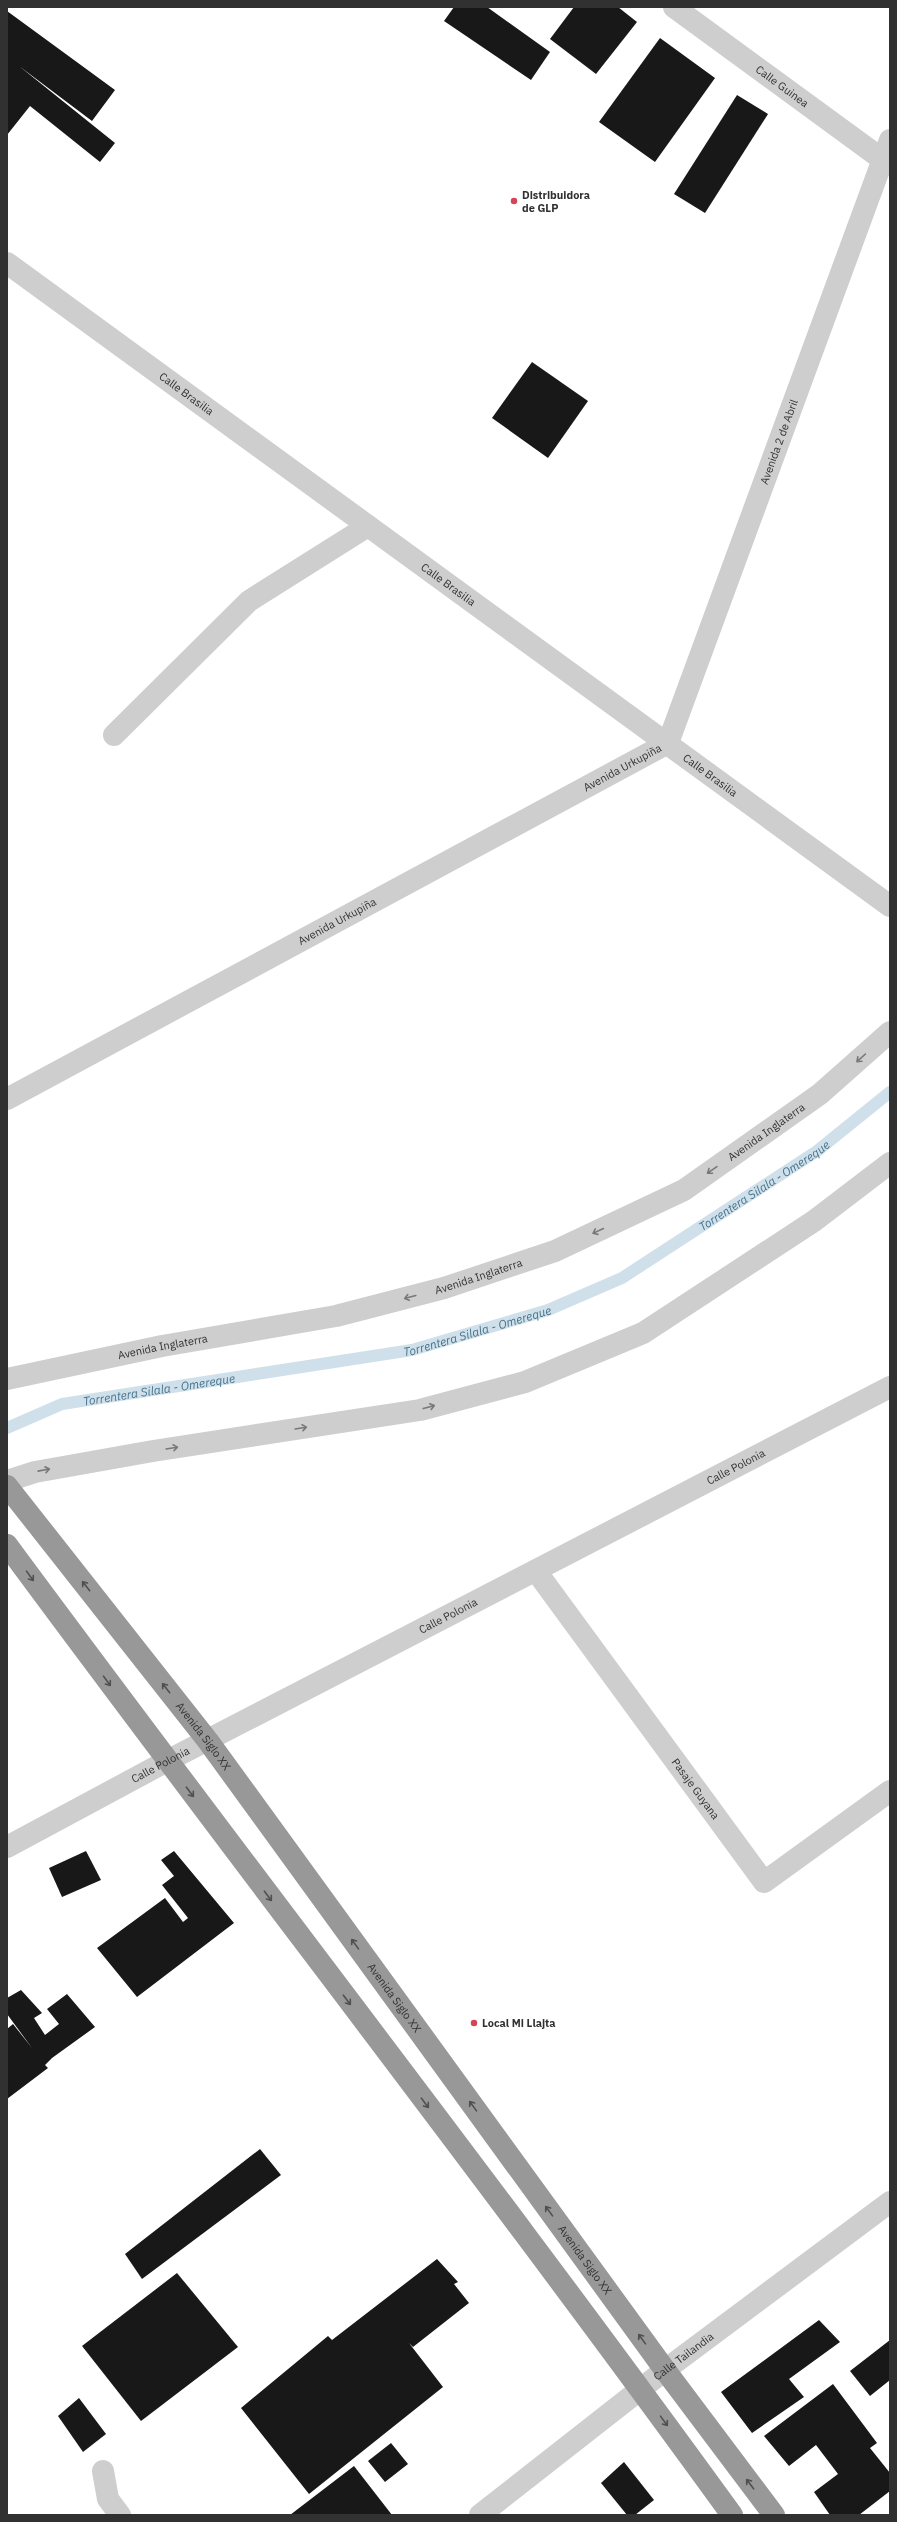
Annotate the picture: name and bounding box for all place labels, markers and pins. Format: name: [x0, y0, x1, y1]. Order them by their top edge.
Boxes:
place label: Distribuidora de GLP: [522, 188, 590, 215]
marker: Distribuidora de GLP: [509, 196, 519, 206]
place label: Local Mi Llajta: [482, 2016, 556, 2030]
marker: Local Mi Llajta: [469, 2018, 479, 2028]

